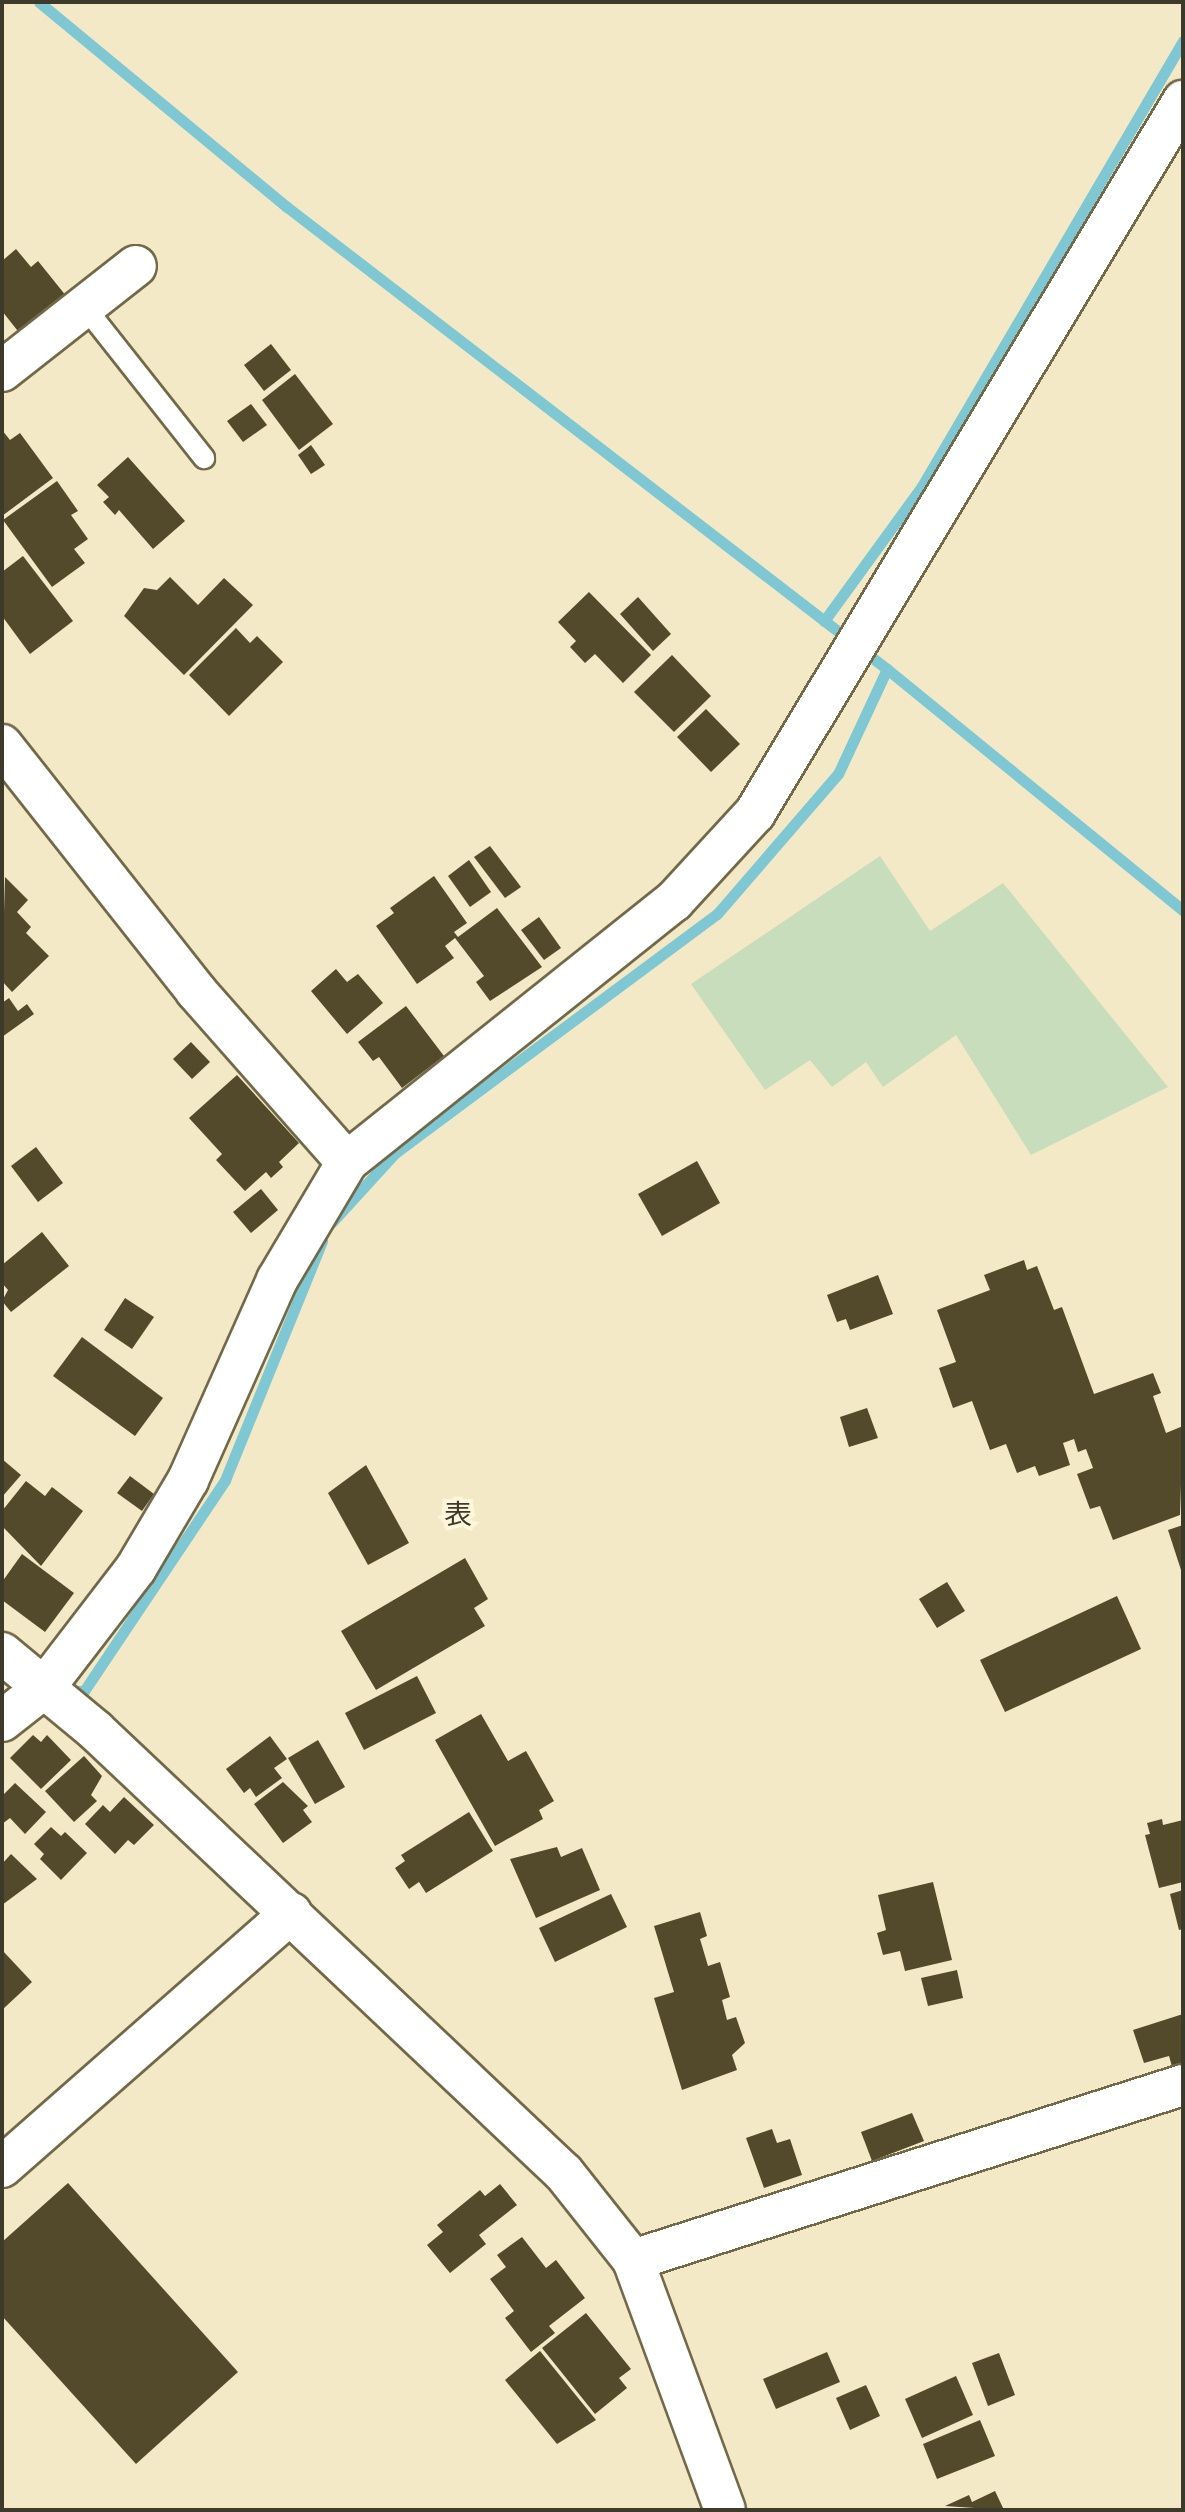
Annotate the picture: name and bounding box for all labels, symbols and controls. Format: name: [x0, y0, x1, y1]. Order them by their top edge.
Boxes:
district label: 表: [444, 1497, 472, 1531]

